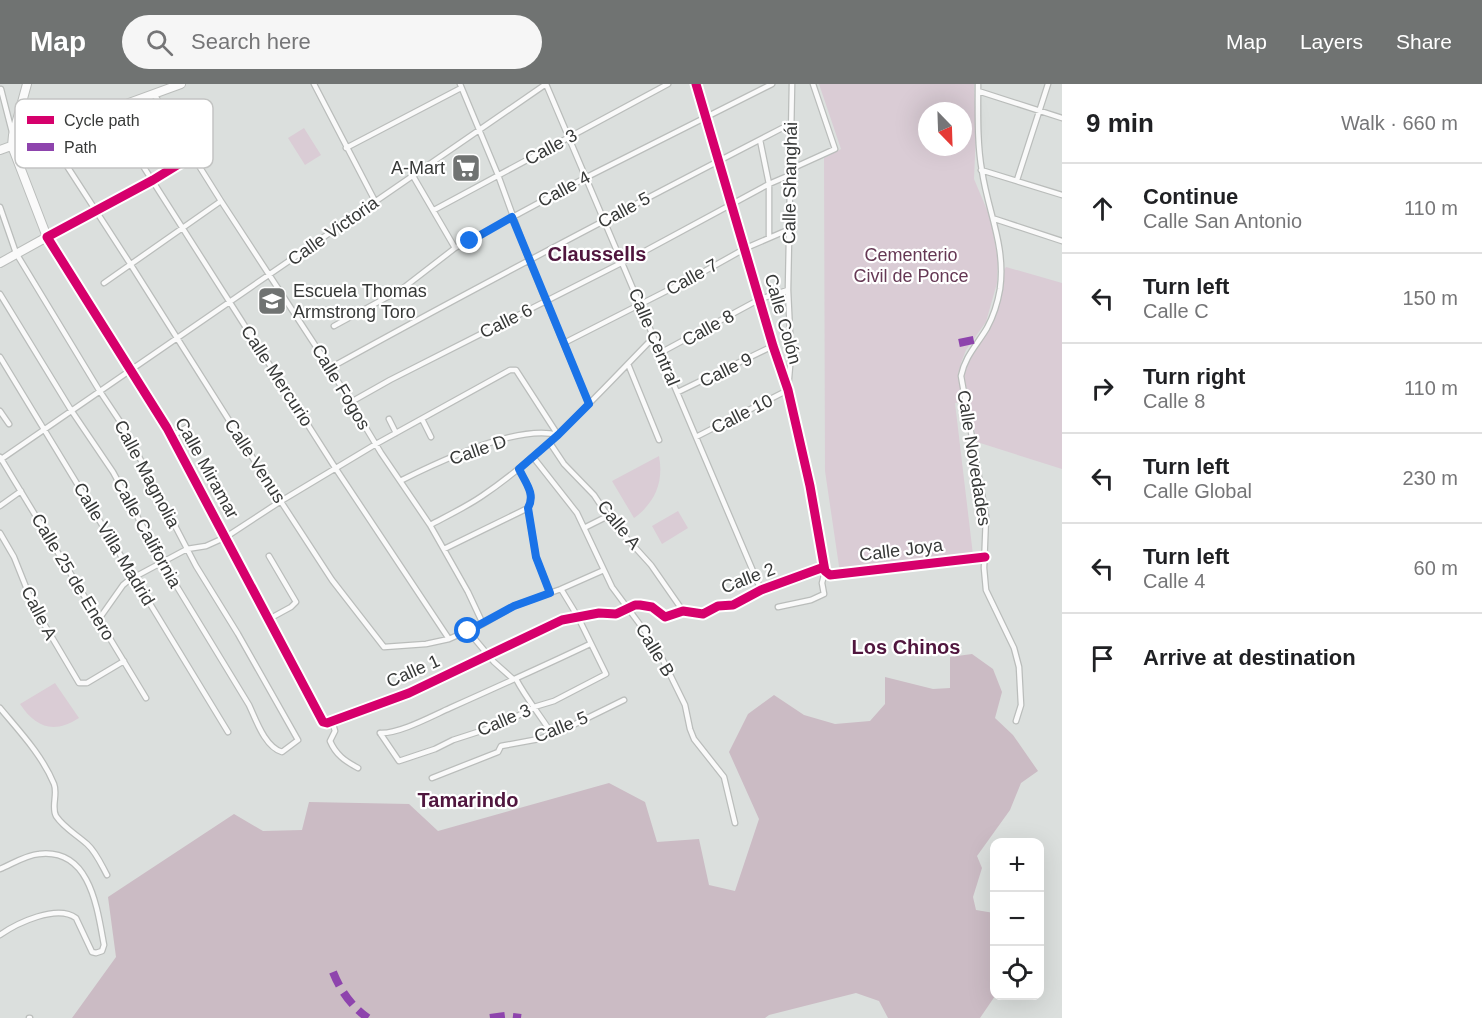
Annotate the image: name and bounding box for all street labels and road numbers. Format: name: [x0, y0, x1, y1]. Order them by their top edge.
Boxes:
street label: Calle Shanghái: [779, 122, 801, 244]
street label: Calle 3: [522, 125, 580, 169]
street label: Calle 4: [535, 167, 593, 211]
street label: Calle 5: [595, 188, 653, 232]
street label: Calle Victoria: [284, 192, 383, 270]
street label: Calle 7: [663, 255, 721, 299]
street label: Calle Colón: [761, 272, 805, 366]
street label: Calle Central: [624, 285, 684, 389]
street label: Calle 6: [476, 300, 536, 342]
street label: Calle 8: [679, 306, 737, 350]
street label: Calle Mercurio: [237, 322, 317, 430]
street label: Calle Fogos: [308, 341, 374, 433]
street label: Calle 9: [696, 349, 756, 391]
street label: Calle Novedades: [953, 389, 995, 527]
street label: Calle 10: [708, 390, 776, 438]
street label: Calle Miramar: [171, 414, 243, 522]
street label: Calle Venus: [220, 415, 290, 507]
street label: Calle Magnolia: [110, 417, 184, 532]
street label: Calle D: [447, 431, 509, 469]
street label: Calle California: [109, 475, 186, 592]
street label: Calle Villa Madrid: [69, 479, 159, 609]
street label: Calle A: [593, 497, 645, 553]
street label: Calle 25 de Enero: [27, 510, 119, 644]
street label: Calle Joya: [858, 535, 945, 565]
street label: Calle 2: [718, 559, 778, 597]
street label: Calle A: [17, 583, 61, 643]
street label: Calle B: [631, 620, 679, 680]
street label: Calle 1: [383, 650, 443, 692]
street label: Calle 3: [474, 700, 534, 740]
street label: Calle 5: [531, 707, 591, 747]

